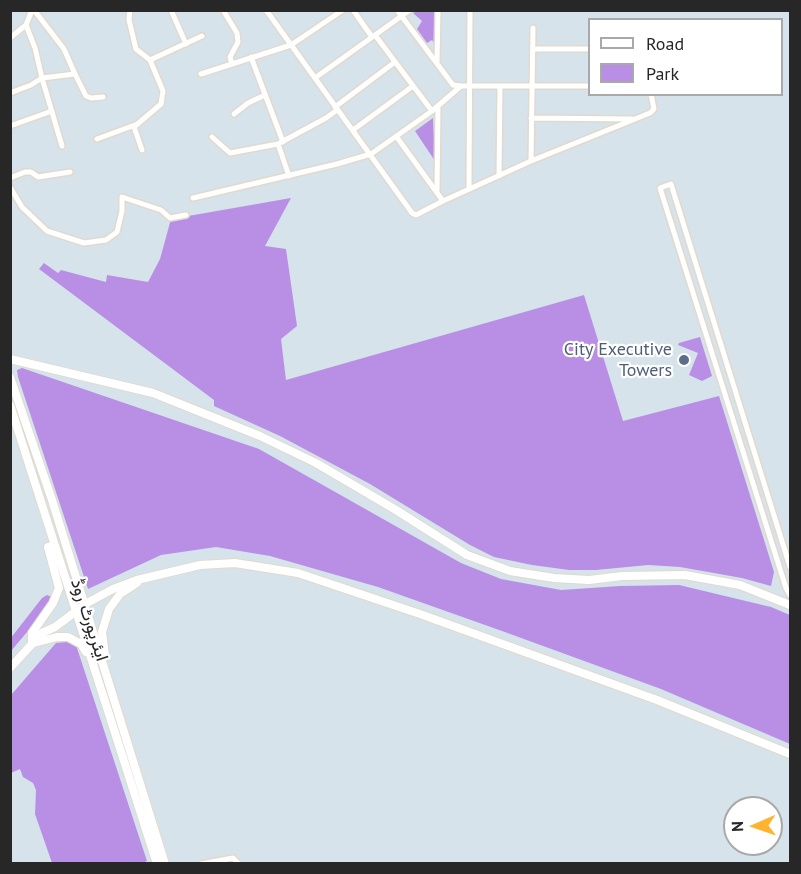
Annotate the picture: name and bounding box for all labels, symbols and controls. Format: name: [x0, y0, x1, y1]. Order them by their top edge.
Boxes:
legend: [588, 18, 783, 96]
text: Road: [646, 32, 684, 55]
text: Park: [646, 62, 679, 85]
place label: City Executive Towers: [564, 339, 672, 382]
marker: City Executive Towers: [677, 353, 691, 367]
street label: ایئرپورٹ روڈ: [66, 576, 112, 664]
north arrow: [723, 796, 783, 856]
text: N: [727, 821, 747, 832]

